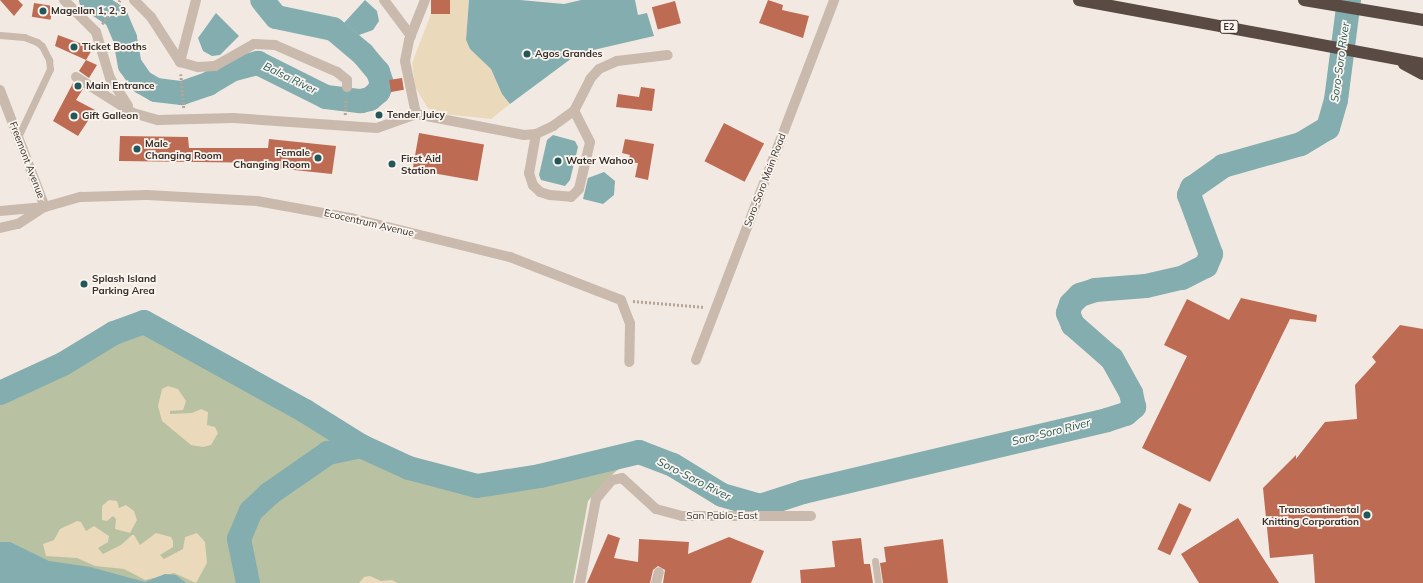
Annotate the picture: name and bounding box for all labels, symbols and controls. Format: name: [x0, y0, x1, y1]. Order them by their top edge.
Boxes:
place label: Magellan 1, 2, 3: [51, 5, 126, 17]
marker: Magellan 1, 2, 3: [38, 6, 48, 16]
road number: E2: [1219, 20, 1239, 34]
water label: Soro-Soro River: [1328, 21, 1352, 103]
place label: Ticket Booths: [82, 41, 147, 53]
marker: Ticket Booths: [69, 42, 79, 52]
place label: Agos Grandes: [535, 48, 603, 60]
marker: Agos Grandes: [522, 49, 532, 59]
water label: Balsa River: [261, 59, 319, 97]
place label: Main Entrance: [86, 80, 155, 92]
marker: Main Entrance: [73, 81, 83, 91]
place label: Tender Juicy: [387, 109, 445, 121]
place label: Gift Galleon: [82, 110, 138, 122]
marker: Tender Juicy: [374, 110, 384, 120]
marker: Gift Galleon: [69, 111, 79, 121]
street label: Freemont Avenue: [7, 120, 47, 200]
street label: Soro-Soro Main Road: [742, 132, 788, 228]
place label: Male Changing Room: [145, 137, 222, 160]
marker: Male Changing Room: [132, 144, 142, 154]
place label: Female Changing Room: [233, 146, 310, 170]
place label: First Aid Station: [401, 152, 441, 176]
marker: Female Changing Room: [313, 153, 323, 163]
place label: Water Wahoo: [566, 155, 633, 167]
marker: Water Wahoo: [553, 156, 563, 166]
marker: First Aid Station: [386, 158, 398, 170]
street label: Ecocentrum Avenue: [323, 207, 415, 239]
place label: Splash Island Parking Area: [92, 272, 156, 296]
marker: Splash Island Parking Area: [79, 279, 89, 289]
water label: Soro-Soro River: [1011, 416, 1091, 448]
water label: Soro-Soro River: [655, 455, 733, 503]
place label: Transcontinental Knitting Corporation: [1262, 503, 1359, 526]
street label: San Pablo-East: [686, 510, 758, 522]
marker: Transcontinental Knitting Corporation: [1362, 510, 1372, 520]

